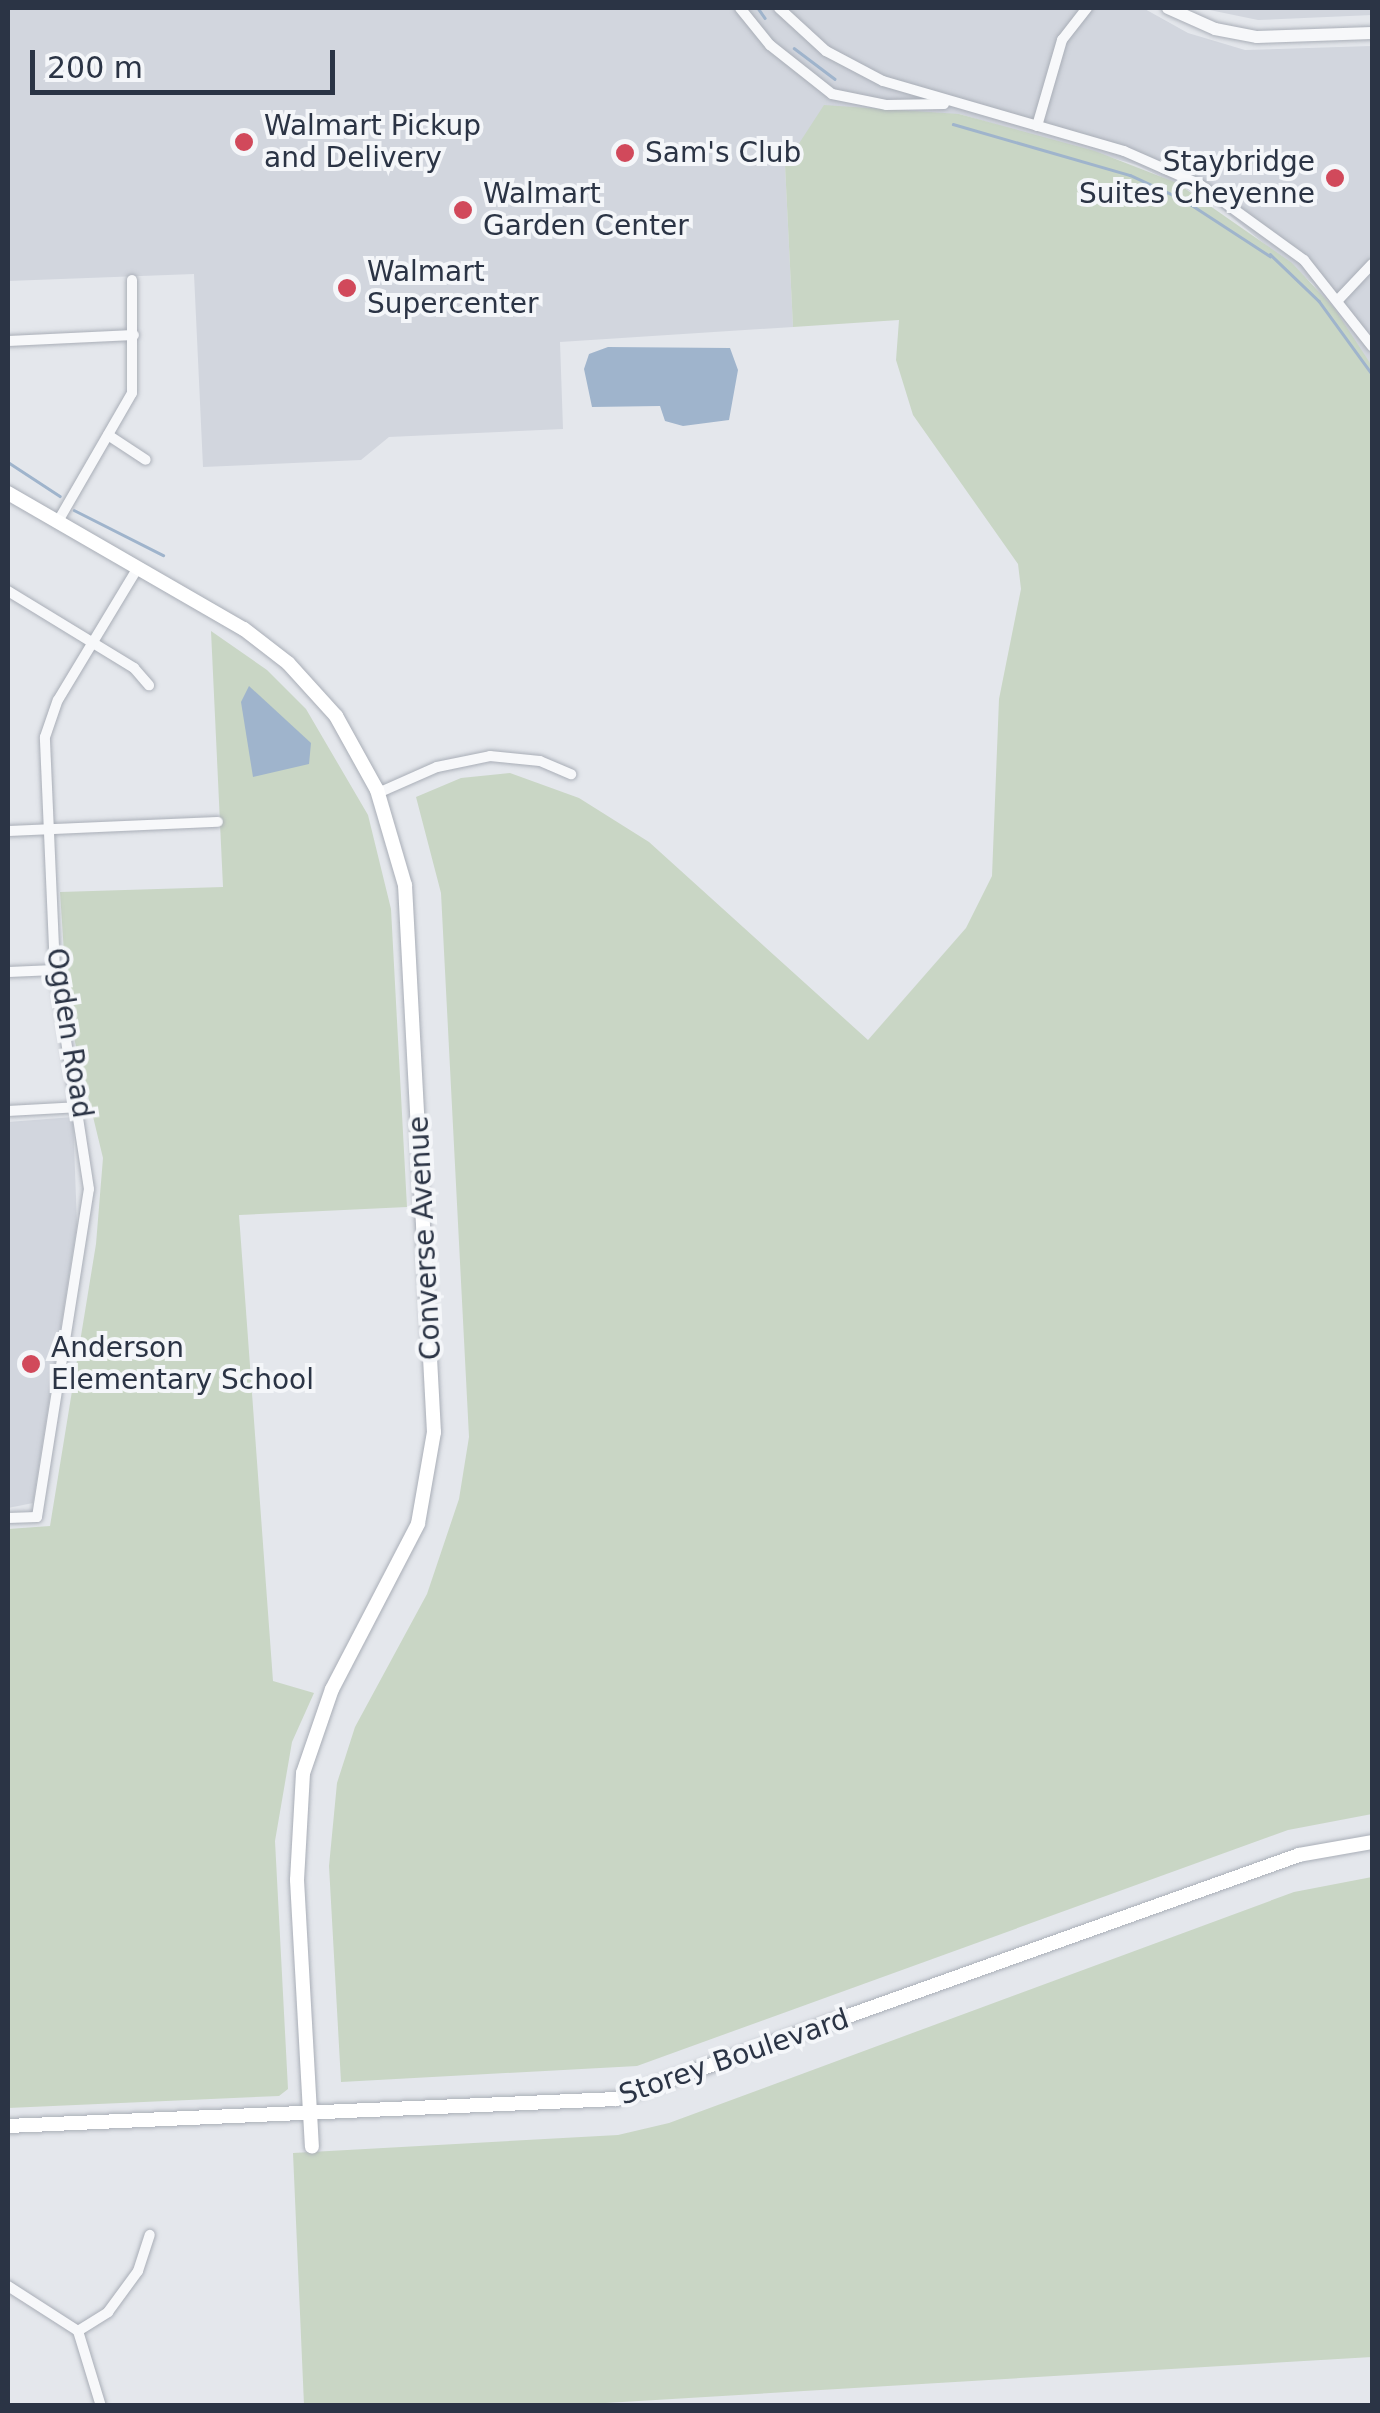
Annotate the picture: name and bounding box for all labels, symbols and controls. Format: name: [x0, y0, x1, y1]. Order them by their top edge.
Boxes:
scale bar: [35, 30, 340, 92]
text: 200 m: [47, 50, 143, 85]
place label: Walmart Pickup and Delivery: [264, 109, 481, 175]
marker: Walmart Pickup and Delivery: [233, 131, 255, 153]
place label: Sam's Club: [645, 136, 801, 170]
marker: Sam's Club: [614, 142, 636, 164]
place label: Staybridge Suites Cheyenne: [1079, 145, 1315, 211]
marker: Staybridge Suites Cheyenne: [1324, 167, 1346, 189]
place label: Walmart Garden Center: [483, 177, 689, 243]
marker: Walmart Garden Center: [452, 199, 474, 221]
place label: Walmart Supercenter: [367, 255, 538, 321]
marker: Walmart Supercenter: [336, 277, 358, 299]
street label: Ogden Road: [39, 946, 99, 1120]
street label: Converse Avenue: [402, 1115, 448, 1361]
place label: Anderson Elementary School: [51, 1331, 314, 1397]
marker: Anderson Elementary School: [20, 1353, 42, 1375]
street label: Storey Boulevard: [615, 2002, 853, 2112]

